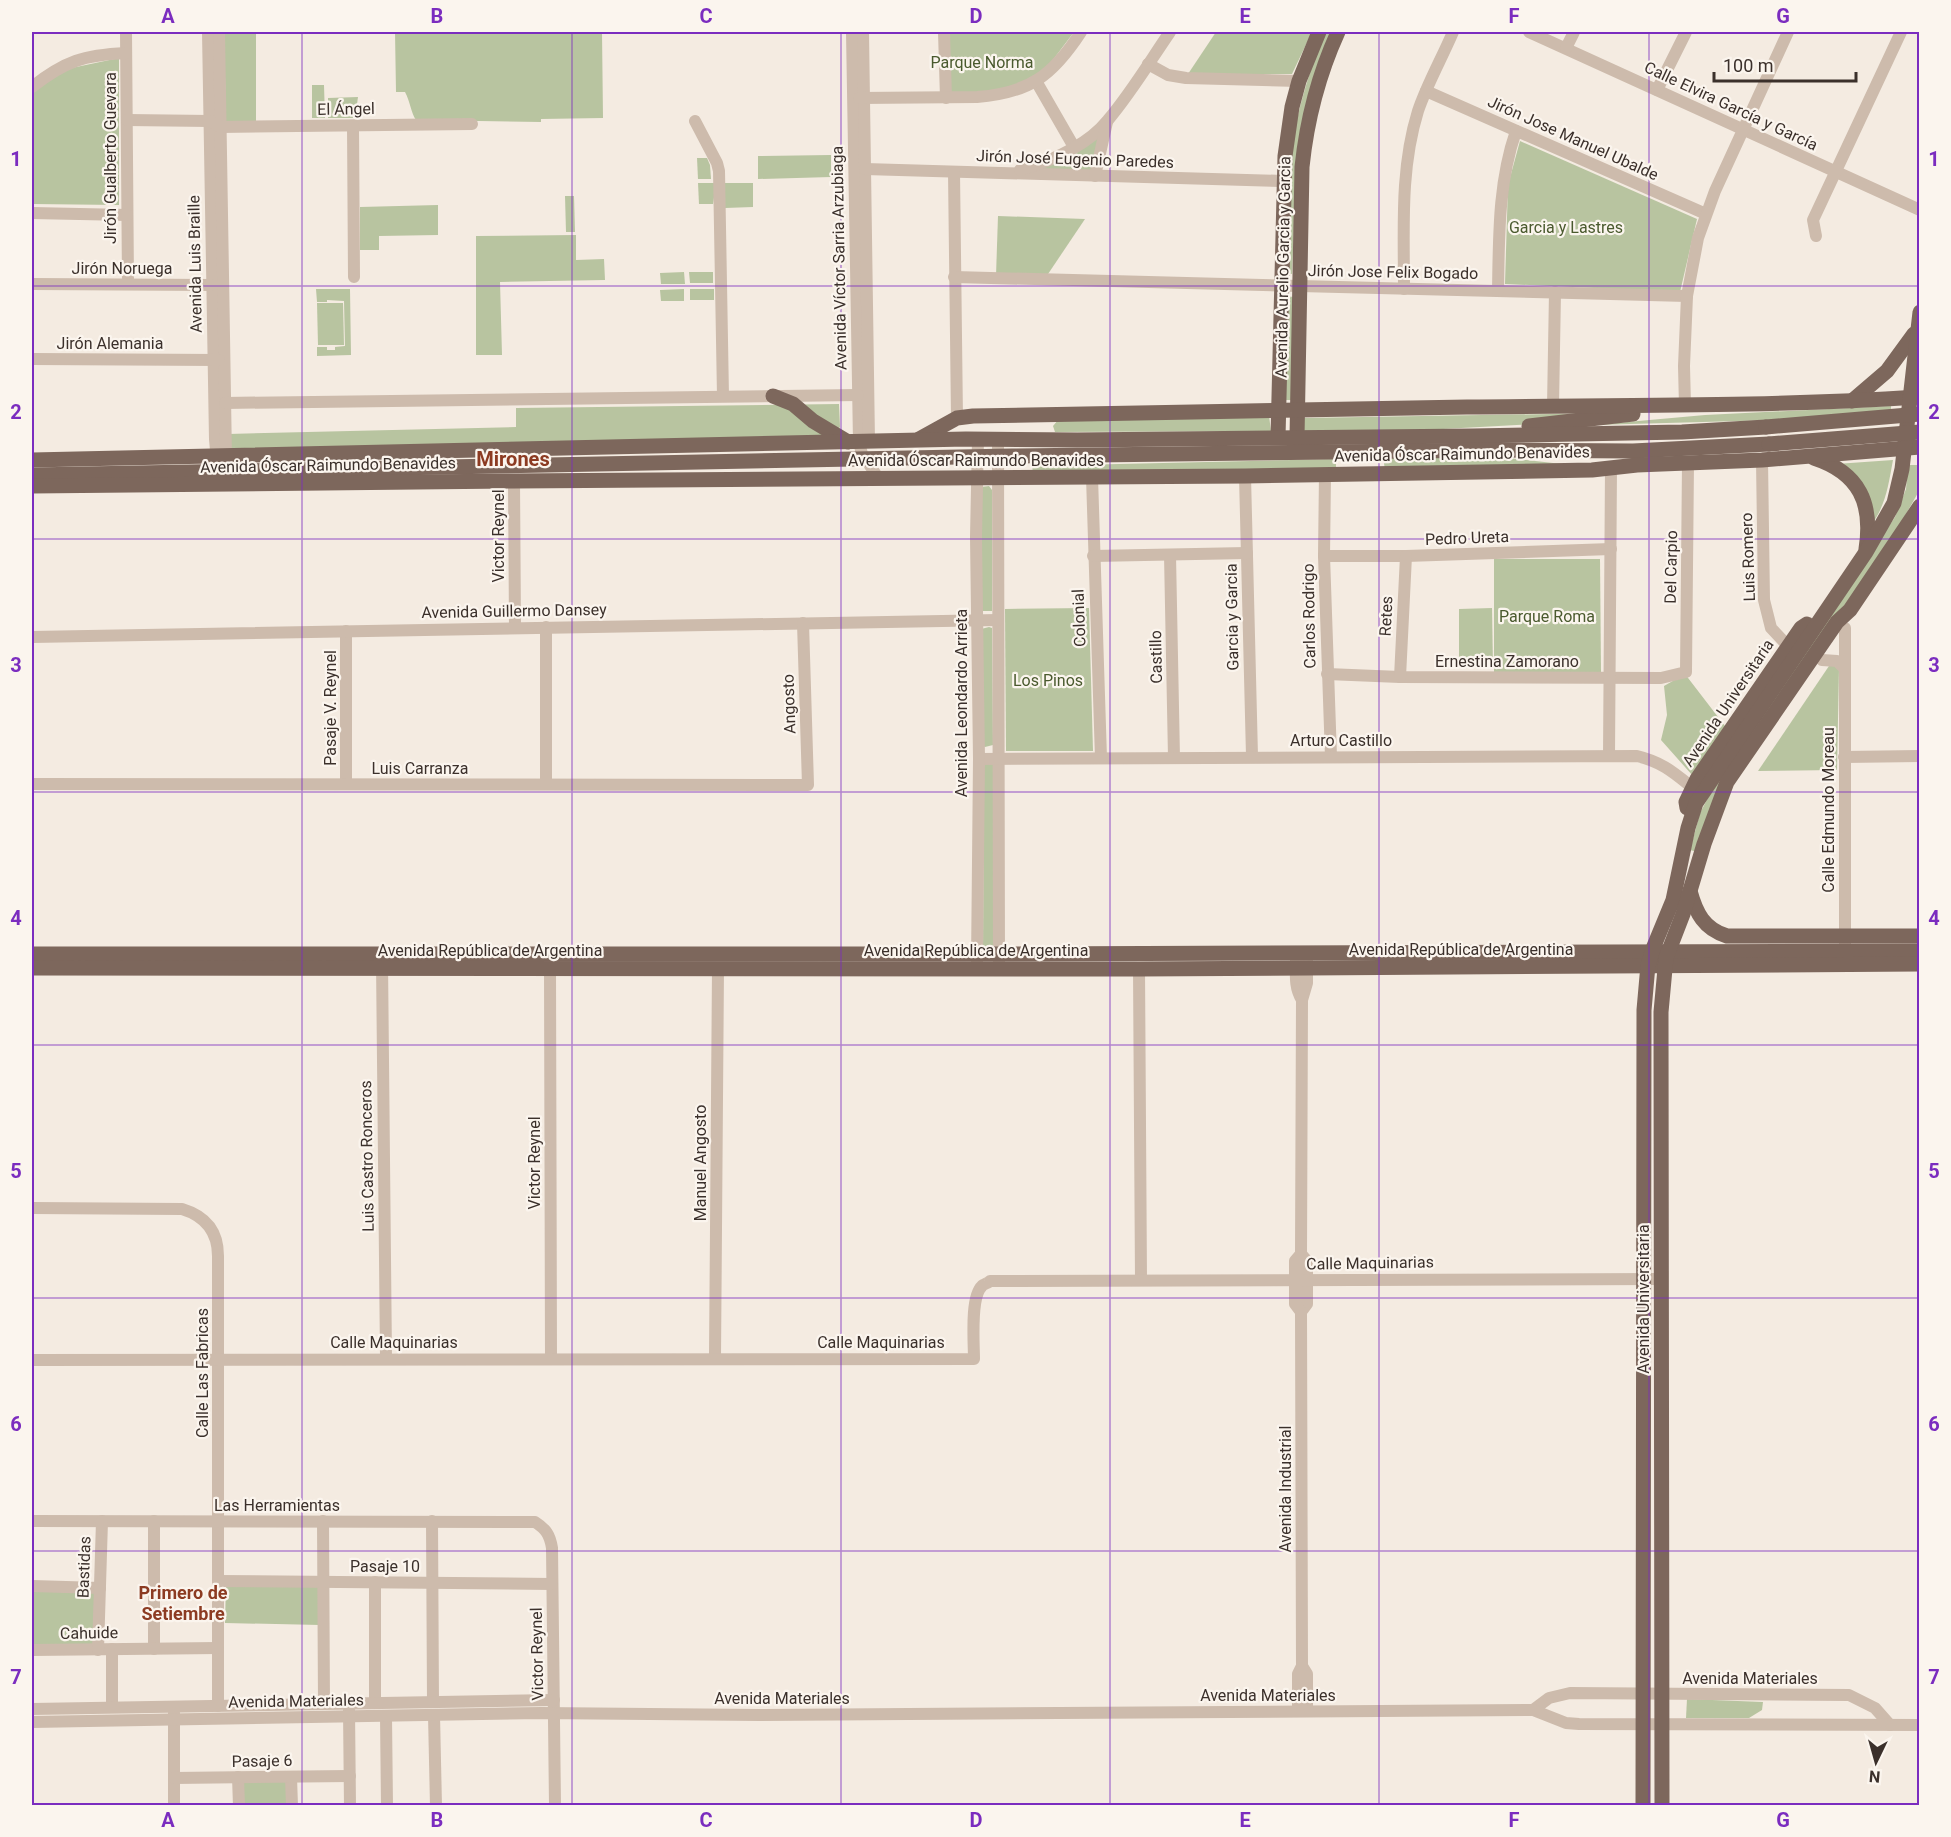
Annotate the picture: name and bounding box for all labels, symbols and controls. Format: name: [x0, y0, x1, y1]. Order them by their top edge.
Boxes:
text: A: [161, 4, 175, 28]
text: B: [431, 4, 443, 28]
text: C: [699, 4, 713, 28]
text: D: [970, 4, 983, 28]
text: E: [1239, 4, 1251, 28]
text: F: [1509, 4, 1520, 28]
text: G: [1776, 4, 1790, 28]
scale bar: [1714, 45, 1856, 83]
park label: Parque Norma: [930, 53, 1034, 72]
text: 100 m: [1723, 55, 1774, 76]
street label: Calle Elvira García y García: [1641, 57, 1821, 155]
street label: Jirón Gualberto Guevara: [101, 72, 120, 244]
street label: Jirón Jose Manuel Ubalde: [1485, 92, 1661, 184]
street label: El Ángel: [317, 99, 375, 119]
street label: Avenida Víctor Sarria Arzubiaga: [828, 146, 850, 370]
street label: Jirón José Eugenio Paredes: [976, 146, 1174, 172]
text: 1: [10, 147, 22, 171]
text: 1: [1928, 147, 1940, 171]
street label: Avenida Aurelio Garcia y Garcia: [1272, 156, 1294, 378]
street label: Avenida Luis Braille: [184, 195, 206, 333]
park label: Garcia y Lastres: [1509, 218, 1623, 237]
street label: Jirón Noruega: [72, 259, 172, 278]
street label: Jirón Jose Felix Bogado: [1308, 261, 1478, 283]
street label: Jirón Alemania: [57, 334, 163, 353]
text: 2: [10, 400, 22, 424]
text: 2: [1928, 400, 1940, 424]
street label: Avenida Óscar Raimundo Benavides: [1334, 441, 1590, 466]
district label: Mirones: [476, 447, 550, 471]
street label: Avenida Óscar Raimundo Benavides: [848, 450, 1104, 470]
street label: Avenida Óscar Raimundo Benavides: [200, 452, 456, 477]
street label: Victor Reynel: [489, 489, 508, 583]
street label: Luis Romero: [1737, 512, 1759, 602]
street label: Pedro Ureta: [1425, 527, 1509, 549]
street label: Del Carpio: [1661, 530, 1681, 604]
street label: Garcia y Garcia: [1222, 563, 1242, 671]
street label: Carlos Rodrigo: [1299, 563, 1319, 669]
street label: Colonial: [1068, 589, 1090, 647]
street label: Retes: [1375, 595, 1397, 637]
street label: Avenida Guillermo Dansey: [421, 600, 607, 622]
park label: Parque Roma: [1499, 607, 1595, 626]
street label: Avenida Leondardo Arrieta: [952, 609, 971, 797]
street label: Castillo: [1146, 630, 1166, 684]
street label: Avenida Universitaria: [1678, 636, 1778, 770]
street label: Pasaje V. Reynel: [321, 650, 340, 766]
street label: Ernestina Zamorano: [1435, 652, 1579, 671]
text: 3: [10, 653, 22, 677]
text: 3: [1928, 653, 1940, 677]
park label: Los Pinos: [1013, 671, 1083, 690]
street label: Angosto: [778, 674, 800, 734]
street label: Calle Edmundo Moreau: [1819, 727, 1838, 893]
street label: Arturo Castillo: [1290, 731, 1392, 750]
street label: Luis Carranza: [371, 759, 469, 778]
text: 4: [10, 906, 22, 930]
text: 4: [1928, 906, 1940, 930]
street label: Avenida República de Argentina: [1349, 940, 1573, 959]
street label: Avenida República de Argentina: [378, 941, 602, 960]
street label: Avenida República de Argentina: [864, 941, 1088, 960]
street label: Luis Castro Ronceros: [356, 1080, 378, 1232]
street label: Manuel Angosto: [691, 1105, 710, 1221]
street label: Victor Reynel: [525, 1116, 544, 1210]
text: 5: [10, 1159, 22, 1183]
text: 5: [1928, 1159, 1940, 1183]
street label: Avenida Universitaria: [1634, 1224, 1653, 1374]
street label: Calle Maquinarias: [1306, 1252, 1434, 1274]
street label: Calle Las Fabricas: [193, 1308, 212, 1438]
street label: Calle Maquinarias: [330, 1333, 458, 1352]
street label: Calle Maquinarias: [817, 1333, 945, 1352]
text: 6: [10, 1412, 22, 1436]
text: 6: [1928, 1412, 1940, 1436]
street label: Avenida Industrial: [1276, 1425, 1295, 1553]
street label: Las Herramientas: [214, 1496, 340, 1515]
street label: Bastidas: [73, 1536, 95, 1598]
street label: Pasaje 10: [350, 1557, 420, 1576]
district label: Primero de Setiembre: [138, 1582, 228, 1624]
street label: Victor Reynel: [527, 1607, 547, 1701]
street label: Cahuide: [60, 1623, 118, 1643]
text: 7: [10, 1665, 22, 1689]
text: 7: [1928, 1665, 1940, 1689]
street label: Avenida Materiales: [1682, 1669, 1818, 1688]
street label: Avenida Materiales: [1200, 1686, 1336, 1705]
street label: Avenida Materiales: [714, 1689, 850, 1708]
street label: Avenida Materiales: [228, 1690, 364, 1712]
north arrow: [1846, 1732, 1906, 1792]
street label: Pasaje 6: [231, 1751, 293, 1771]
text: N: [1868, 1766, 1881, 1786]
text: A: [161, 1808, 175, 1832]
text: B: [431, 1808, 443, 1832]
text: C: [699, 1808, 713, 1832]
text: D: [970, 1808, 983, 1832]
text: E: [1239, 1808, 1251, 1832]
text: F: [1509, 1808, 1520, 1832]
text: G: [1776, 1808, 1790, 1832]

